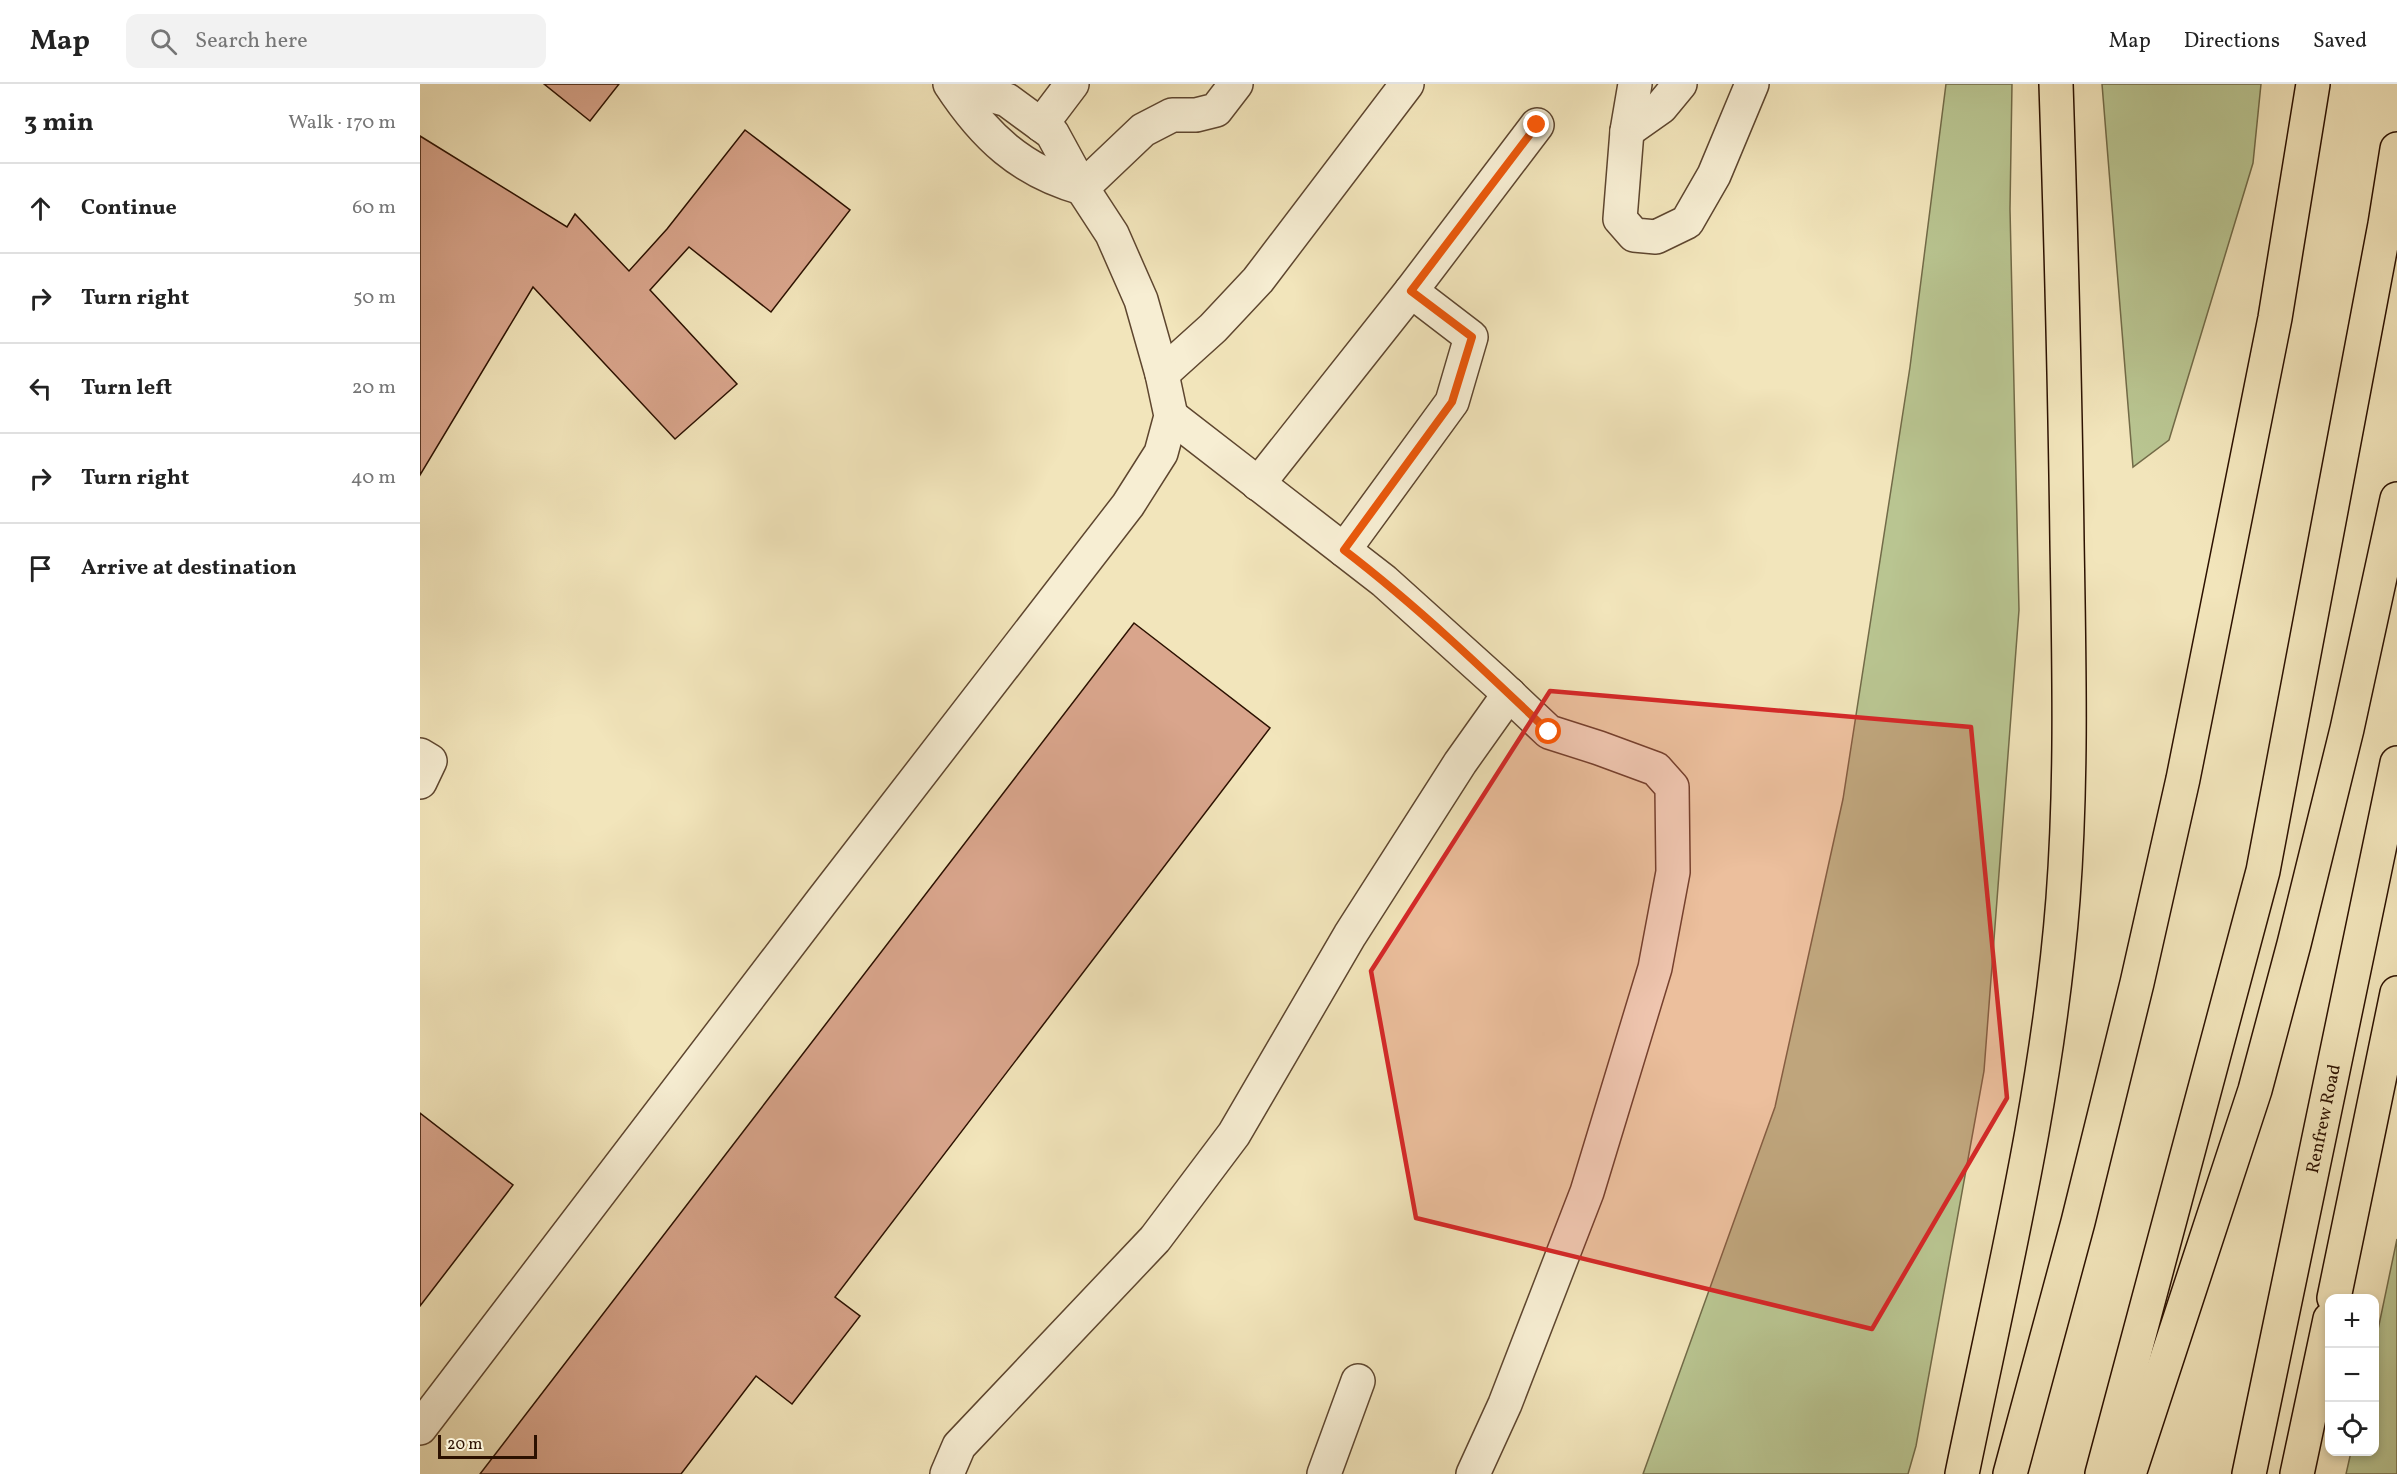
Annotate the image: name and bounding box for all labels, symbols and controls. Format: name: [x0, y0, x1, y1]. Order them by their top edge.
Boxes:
search box: [126, 14, 546, 68]
text: Map: [30, 22, 90, 61]
icon: search: [147, 25, 180, 58]
text: Search here: [195, 26, 308, 57]
text: Map: [2109, 27, 2151, 56]
text: Directions: [2184, 27, 2280, 56]
text: Saved: [2313, 27, 2367, 56]
text: 3 min: [24, 105, 94, 141]
text: Walk · 170 m: [288, 109, 396, 137]
route end: [1523, 111, 1549, 137]
icon: ahead: [24, 192, 57, 225]
text: Continue: [81, 193, 177, 224]
text: 60 m: [352, 194, 396, 222]
icon: right: [24, 282, 57, 315]
text: Turn right: [81, 283, 189, 314]
text: 50 m: [353, 284, 396, 312]
icon: left: [24, 372, 57, 405]
text: Turn left: [81, 373, 172, 404]
text: 20 m: [352, 374, 396, 402]
icon: right: [24, 462, 57, 495]
text: Turn right: [81, 463, 189, 494]
text: 40 m: [351, 464, 396, 492]
icon: arrive: [24, 552, 57, 585]
text: Arrive at destination: [81, 553, 297, 584]
route start: [1535, 718, 1561, 744]
street label: Renfrew Road: [2301, 1062, 2348, 1176]
map controls: [2325, 1294, 2379, 1456]
button: +: [2325, 1294, 2379, 1348]
button: −: [2325, 1348, 2379, 1402]
button: locate: [2325, 1402, 2379, 1456]
scale bar: [438, 1432, 537, 1460]
text: 20 m: [447, 1434, 482, 1456]

